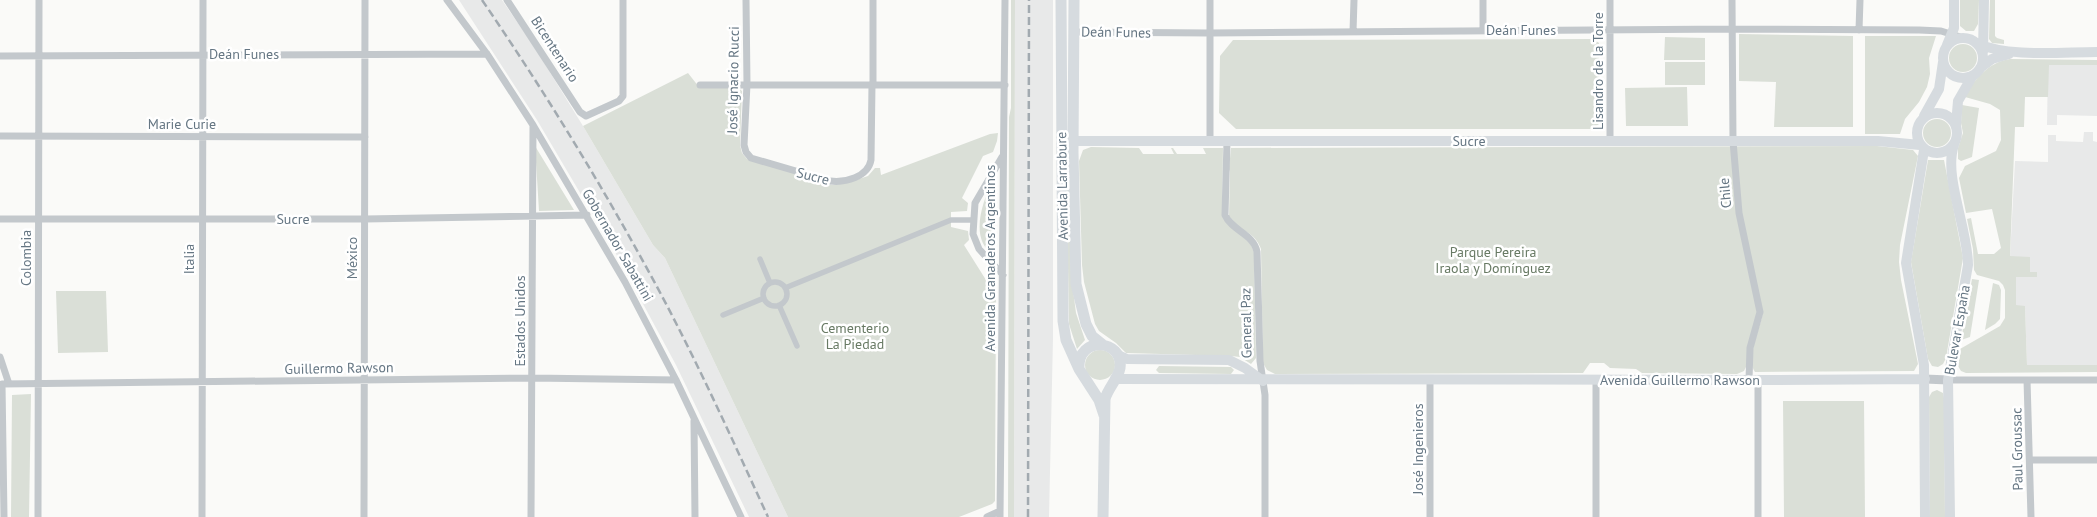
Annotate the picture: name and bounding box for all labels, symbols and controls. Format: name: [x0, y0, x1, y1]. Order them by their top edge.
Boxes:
street label: Lisandro de la Torre: [1589, 12, 1607, 130]
street label: Bicentenario: [527, 13, 583, 85]
street label: Deán Funes: [1486, 21, 1556, 39]
street label: Deán Funes: [1081, 22, 1151, 42]
street label: José Ignacio Rucci: [723, 26, 743, 135]
street label: Deán Funes: [209, 45, 279, 63]
street label: Marie Curie: [148, 115, 216, 133]
street label: Avenida Larrabure: [1052, 132, 1072, 240]
street label: Sucre: [1452, 132, 1486, 150]
street label: Sucre: [795, 163, 831, 189]
street label: Avenida Granaderos Argentinos: [981, 165, 999, 351]
street label: Chile: [1715, 177, 1735, 209]
street label: Gobernador Sabattini: [578, 185, 658, 305]
street label: Sucre: [276, 210, 310, 228]
street label: Colombia: [17, 230, 35, 286]
street label: México: [343, 237, 361, 279]
park label: Parque Pereira Iraola y Domínguez: [1435, 243, 1551, 277]
street label: Italia: [180, 244, 198, 274]
street label: Estados Unidos: [511, 275, 529, 367]
street label: Bulevar España: [1940, 283, 1974, 377]
street label: General Paz: [1236, 288, 1256, 358]
park label: Cementerio La Piedad: [821, 319, 889, 353]
street label: Guillermo Rawson: [284, 358, 394, 378]
street label: Avenida Guillermo Rawson: [1600, 371, 1760, 389]
street label: José Ingenieros: [1409, 403, 1427, 496]
street label: Paul Groussac: [2007, 407, 2027, 491]

